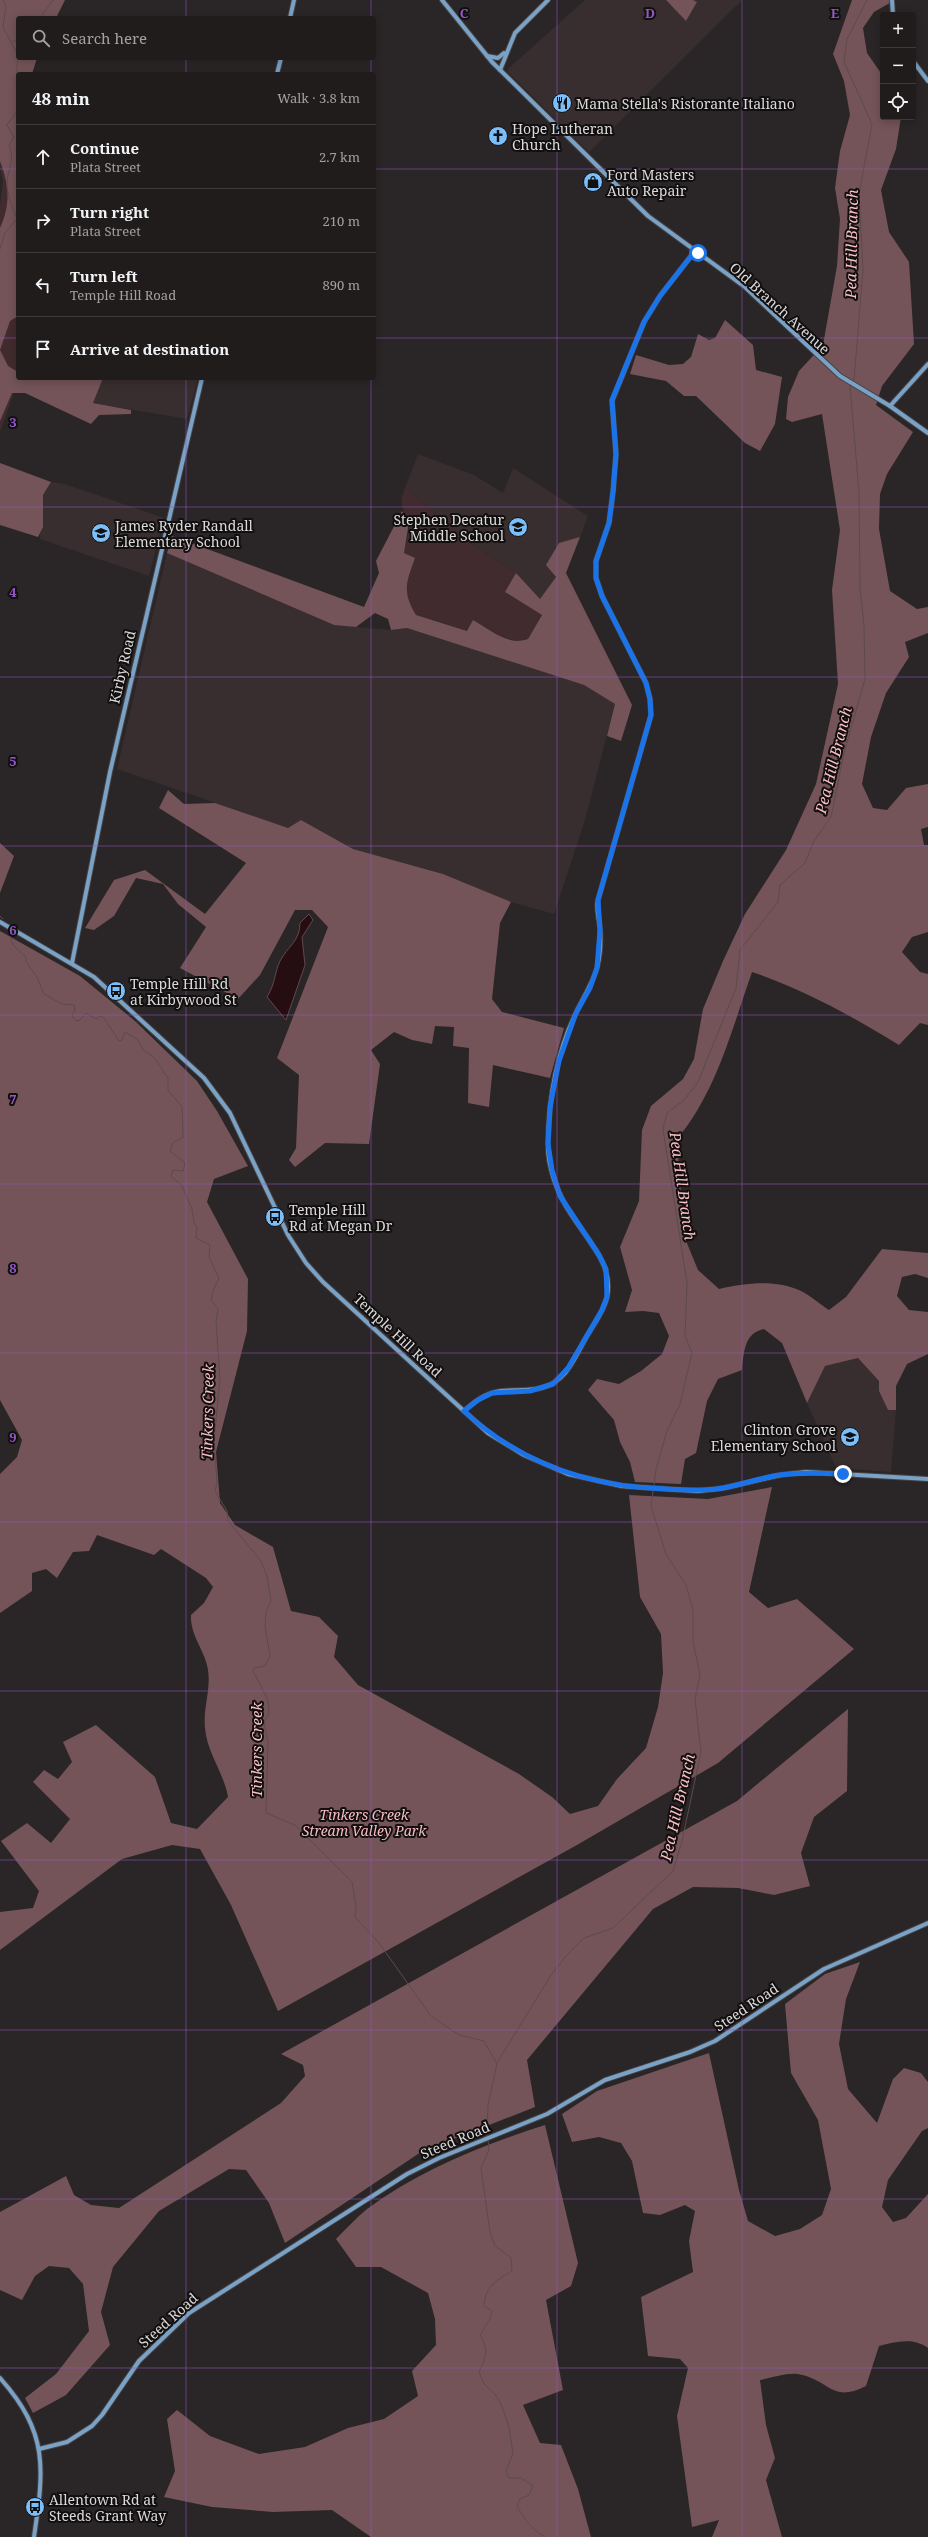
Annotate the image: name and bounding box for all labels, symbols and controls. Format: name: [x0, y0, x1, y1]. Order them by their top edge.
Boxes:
text: C: [460, 4, 469, 22]
text: D: [645, 4, 655, 22]
text: E: [831, 4, 840, 22]
map controls: [880, 12, 916, 120]
button: +: [880, 12, 916, 48]
search box: [16, 16, 376, 60]
icon: search: [30, 27, 52, 49]
text: Search here: [62, 28, 147, 48]
button: −: [880, 48, 916, 84]
button: locate: [880, 84, 916, 120]
text: 48 min: [32, 87, 90, 110]
text: Walk · 3.8 km: [277, 89, 360, 107]
restaurant icon: Mama Stella's Ristorante Italiano: [551, 92, 573, 114]
place label: Mama Stella's Ristorante Italiano: [576, 94, 795, 113]
place label: Hope Lutheran Church: [512, 119, 613, 154]
church icon: Hope Lutheran Church: [487, 125, 509, 147]
text: Continue: [70, 138, 139, 158]
icon: ahead: [32, 146, 54, 168]
text: 2.7 km: [319, 148, 360, 166]
text: Plata Street: [70, 158, 141, 176]
place label: Ford Masters Auto Repair: [607, 165, 694, 200]
shop icon: Ford Masters Auto Repair: [582, 171, 604, 193]
water label: Pea Hill Branch: [840, 189, 862, 300]
text: Turn right: [70, 202, 149, 222]
icon: right: [32, 210, 54, 232]
text: 210 m: [323, 212, 360, 230]
text: Plata Street: [70, 222, 141, 240]
route start: [689, 244, 707, 262]
street label: Old Branch Avenue: [726, 258, 834, 358]
text: Turn left: [70, 266, 138, 286]
icon: left: [32, 274, 54, 296]
text: 890 m: [323, 276, 360, 294]
text: Temple Hill Road: [70, 286, 176, 304]
icon: arrive: [32, 338, 54, 360]
text: Arrive at destination: [70, 339, 229, 359]
text: 3: [9, 413, 17, 431]
place label: Stephen Decatur Middle School: [393, 510, 505, 545]
place label: James Ryder Randall Elementary School: [114, 516, 254, 551]
school or university icon: Stephen Decatur Middle School: [507, 516, 529, 538]
school or university icon: James Ryder Randall Elementary School: [90, 522, 112, 544]
text: 4: [9, 583, 17, 601]
street label: Kirby Road: [104, 628, 140, 705]
water label: Pea Hill Branch: [810, 705, 856, 816]
text: 5: [9, 752, 17, 770]
text: 6: [9, 921, 17, 939]
place label: Temple Hill Rd at Kirbywood St: [130, 974, 237, 1009]
bus stop icon: Temple Hill Rd at Kirbywood St: [105, 980, 127, 1002]
text: 7: [9, 1090, 17, 1108]
water label: Pea Hill Branch: [665, 1130, 701, 1241]
place label: Temple Hill Rd at Megan Dr: [289, 1200, 393, 1235]
bus stop icon: Temple Hill Rd at Megan Dr: [264, 1206, 286, 1228]
text: 8: [9, 1259, 17, 1277]
street label: Temple Hill Road: [350, 1289, 447, 1381]
water label: Tinkers Creek: [196, 1364, 218, 1460]
place label: Clinton Grove Elementary School: [711, 1420, 837, 1455]
school or university icon: Clinton Grove Elementary School: [839, 1426, 861, 1448]
text: 9: [9, 1428, 17, 1446]
route end: [834, 1465, 852, 1483]
water label: Tinkers Creek: [246, 1702, 266, 1798]
water label: Pea Hill Branch: [655, 1752, 699, 1863]
park label: Tinkers Creek Stream Valley Park: [302, 1805, 427, 1840]
street label: Steed Road: [710, 1978, 782, 2035]
street label: Steed Road: [417, 2117, 493, 2163]
street label: Steed Road: [134, 2288, 202, 2352]
place label: Allentown Rd at Steeds Grant Way: [49, 2490, 166, 2525]
bus stop icon: Allentown Rd at Steeds Grant Way: [24, 2496, 46, 2518]

